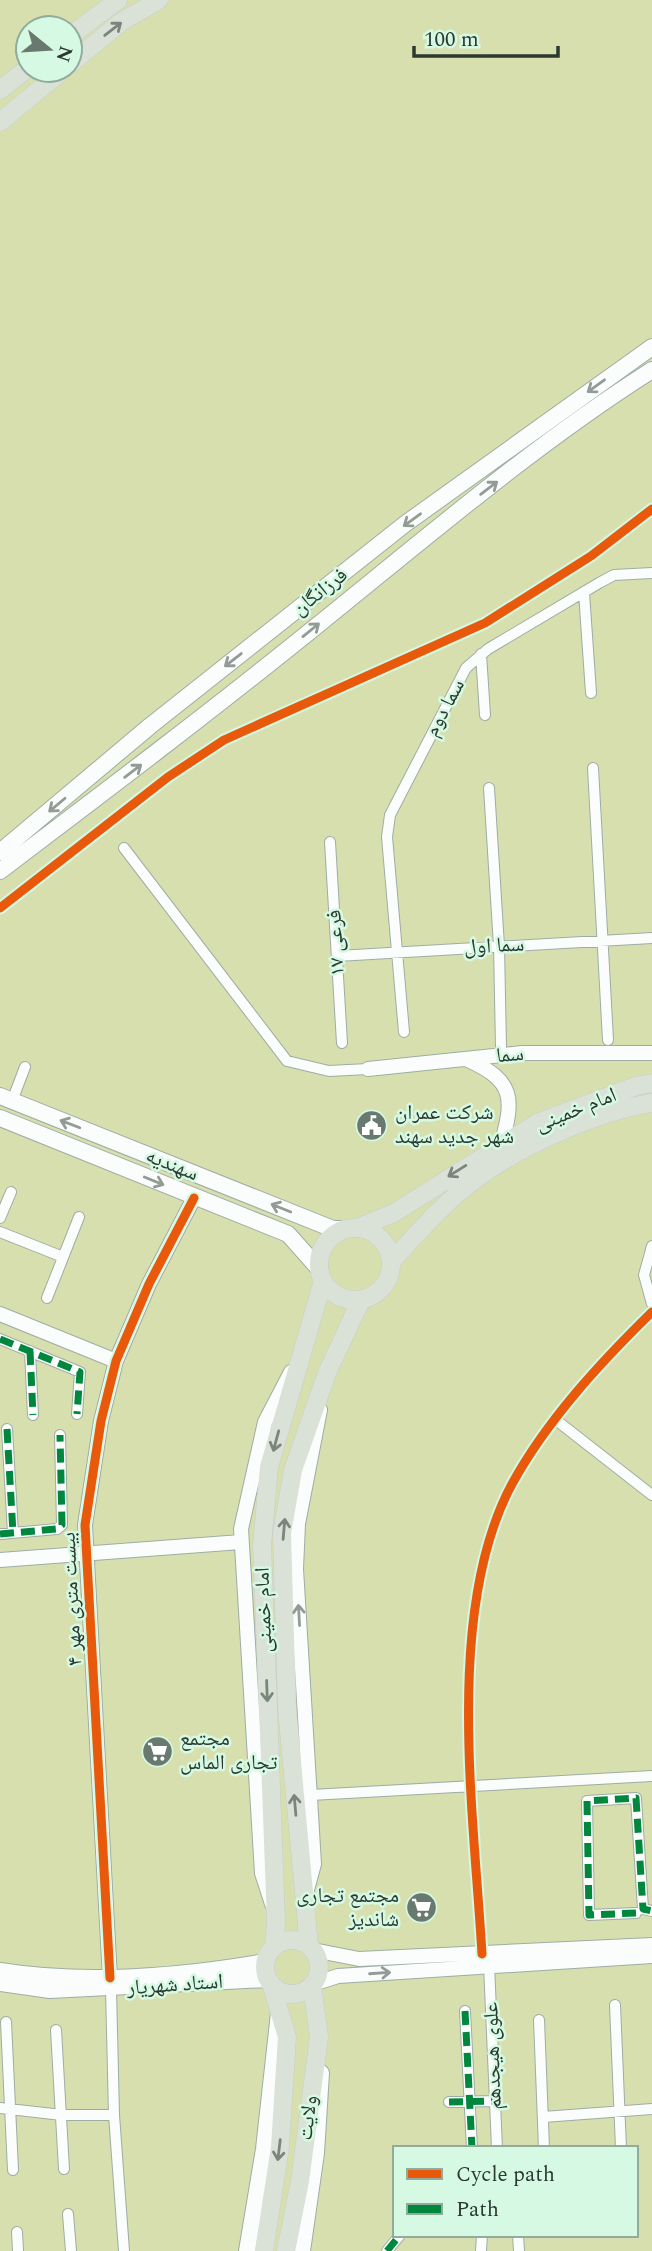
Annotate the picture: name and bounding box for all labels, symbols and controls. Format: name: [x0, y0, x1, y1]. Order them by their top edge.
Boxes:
north arrow: [14, 14, 84, 84]
scale bar: [414, 14, 558, 58]
one-way arrow: [103, 22, 121, 37]
text: 100 m: [424, 24, 479, 56]
text: N: [48, 42, 80, 66]
one-way arrow: [587, 379, 606, 393]
one-way arrow: [479, 481, 498, 496]
one-way arrow: [403, 513, 422, 527]
street label: فرزانگان: [285, 560, 355, 624]
one-way arrow: [302, 622, 320, 638]
one-way arrow: [224, 653, 243, 668]
street label: سما دوم: [416, 673, 474, 743]
one-way arrow: [123, 764, 142, 779]
one-way arrow: [48, 797, 66, 813]
street label: فرعی ۱۷: [318, 909, 354, 977]
street label: سما اول: [463, 928, 525, 964]
street label: سما: [495, 1038, 525, 1072]
street label: امام خمینی: [530, 1079, 622, 1141]
place label: شرکت عمران شهر جدید سهند: [395, 1097, 514, 1153]
public building icon: شرکت عمران شهر جدید سهند: [355, 1108, 389, 1142]
one-way arrow: [59, 1116, 81, 1129]
street label: سهندیه: [141, 1140, 203, 1190]
one-way arrow: [448, 1163, 467, 1178]
one-way arrow: [143, 1175, 164, 1188]
one-way arrow: [271, 1201, 292, 1214]
one-way arrow: [269, 1430, 282, 1452]
one-way arrow: [278, 1519, 291, 1541]
street label: بیست متری مهر ۴: [53, 1531, 91, 1667]
street label: امام خمینی: [247, 1567, 281, 1653]
one-way arrow: [292, 1604, 305, 1626]
one-way arrow: [261, 1680, 274, 1703]
place label: مجتمع تجاری الماس: [180, 1723, 278, 1779]
supermarket icon: مجتمع تجاری الماس: [140, 1734, 174, 1768]
one-way arrow: [288, 1795, 301, 1817]
place label: مجتمع تجاری شاندیز: [296, 1880, 399, 1936]
supermarket icon: مجتمع تجاری شاندیز: [405, 1891, 439, 1925]
street label: استاد شهریار: [125, 1966, 224, 2004]
one-way arrow: [368, 1966, 391, 1979]
street label: علوی هیجدهم: [475, 2001, 511, 2110]
street label: ولایت: [289, 2094, 327, 2142]
one-way arrow: [272, 2138, 285, 2161]
legend: [393, 2146, 638, 2237]
text: Cycle path: [456, 2159, 555, 2191]
text: Path: [456, 2194, 499, 2226]

